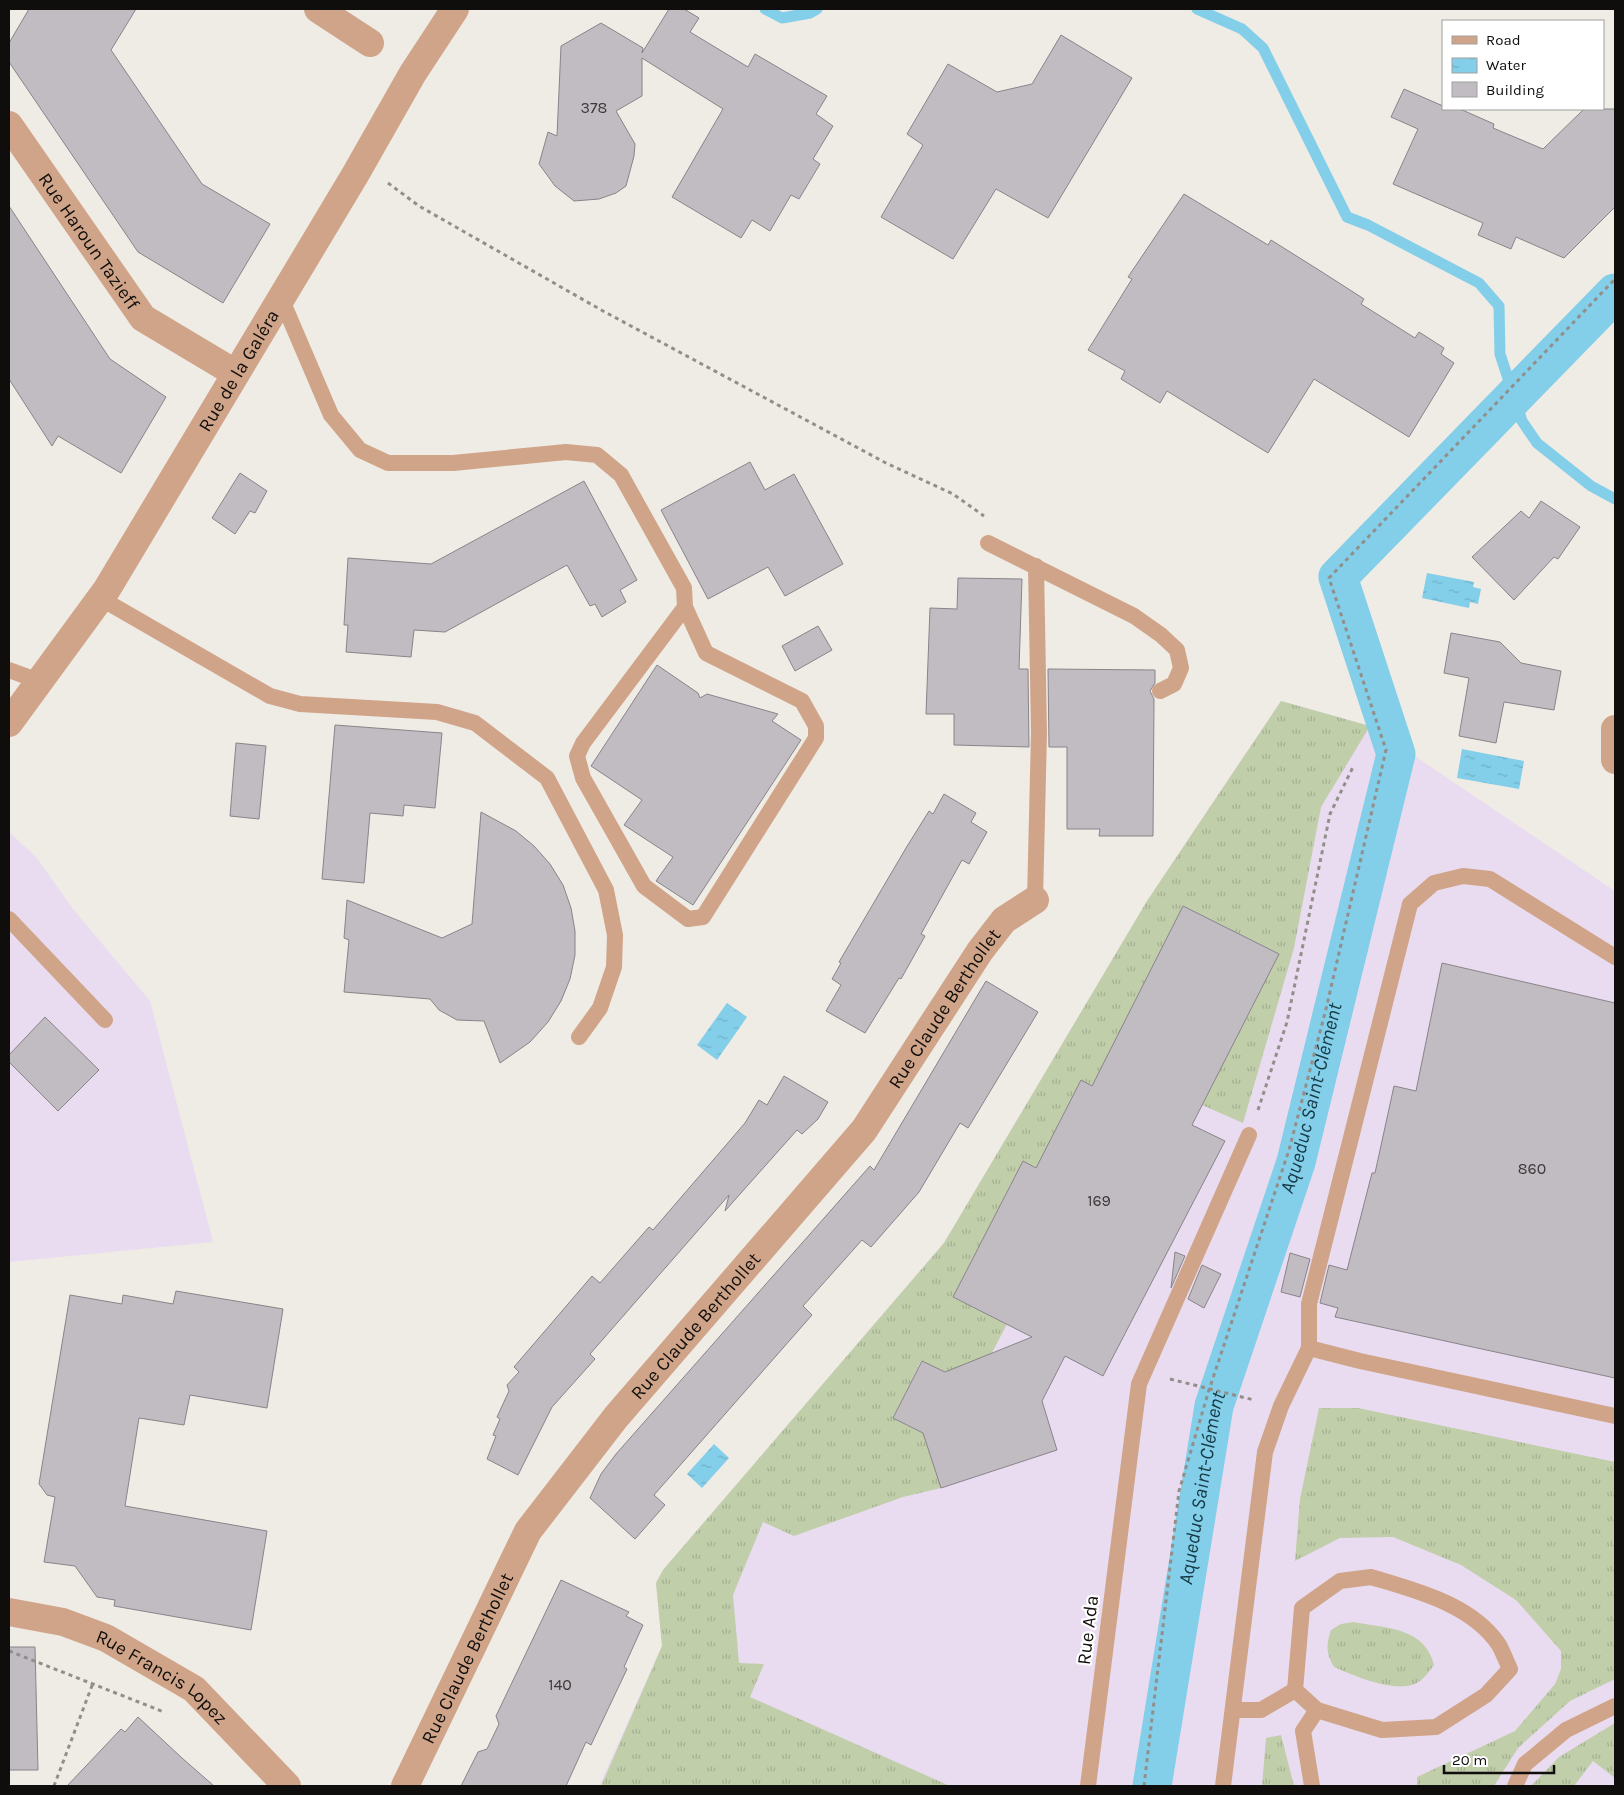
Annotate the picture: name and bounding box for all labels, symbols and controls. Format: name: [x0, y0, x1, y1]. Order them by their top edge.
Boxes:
legend: [1442, 20, 1604, 110]
text: Road: [1486, 31, 1521, 49]
text: Water: [1486, 56, 1527, 74]
text: Building: [1486, 81, 1544, 99]
house number: 378: [581, 98, 607, 117]
street label: Rue Haroun Tazieff: [34, 169, 144, 314]
street label: Rue de la Galéra: [194, 306, 284, 436]
street label: Rue Claude Berthollet: [884, 925, 1005, 1093]
water label: Aqueduc Saint-Clément: [1275, 1000, 1347, 1196]
house number: 860: [1518, 1159, 1546, 1178]
house number: 169: [1087, 1191, 1111, 1210]
street label: Rue Claude Berthollet: [626, 1248, 765, 1404]
water label: Aqueduc Saint-Clément: [1174, 1388, 1230, 1586]
street label: Rue Claude Berthollet: [417, 1570, 518, 1748]
street label: Rue Ada: [1073, 1594, 1103, 1666]
street label: Rue Francis Lopez: [93, 1625, 232, 1729]
house number: 140: [548, 1675, 572, 1694]
scale bar: [1444, 1742, 1554, 1774]
text: 20 m: [1452, 1751, 1487, 1769]

